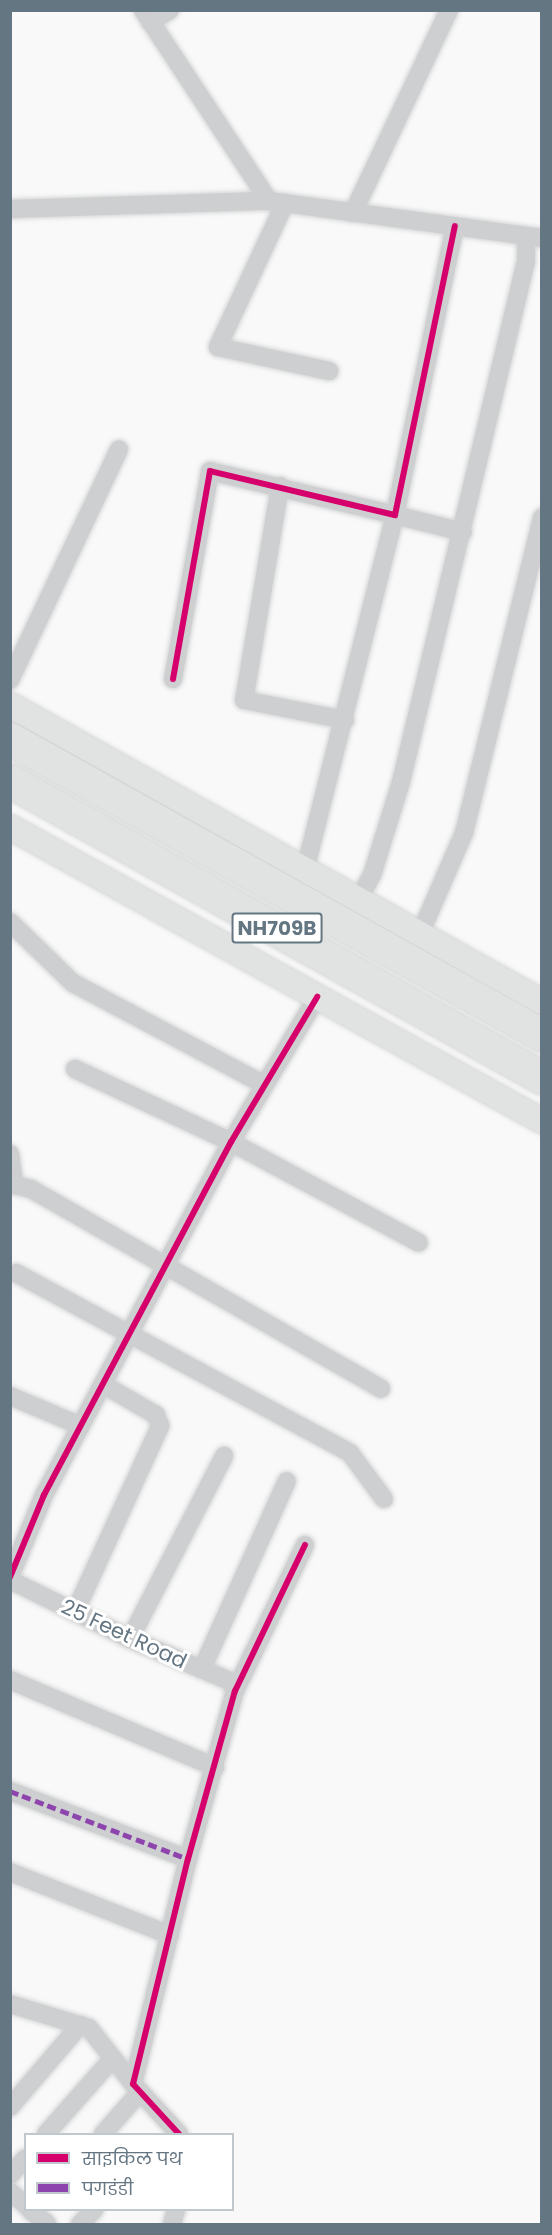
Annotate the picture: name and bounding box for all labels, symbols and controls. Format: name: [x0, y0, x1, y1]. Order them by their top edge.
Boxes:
road number: NH709B: [230, 911, 324, 945]
street label: 25 Feet Road: [57, 1594, 191, 1674]
legend: [24, 2133, 234, 2211]
text: साइकिल पथ: [82, 2146, 182, 2171]
text: पगडंडी: [82, 2176, 133, 2201]

